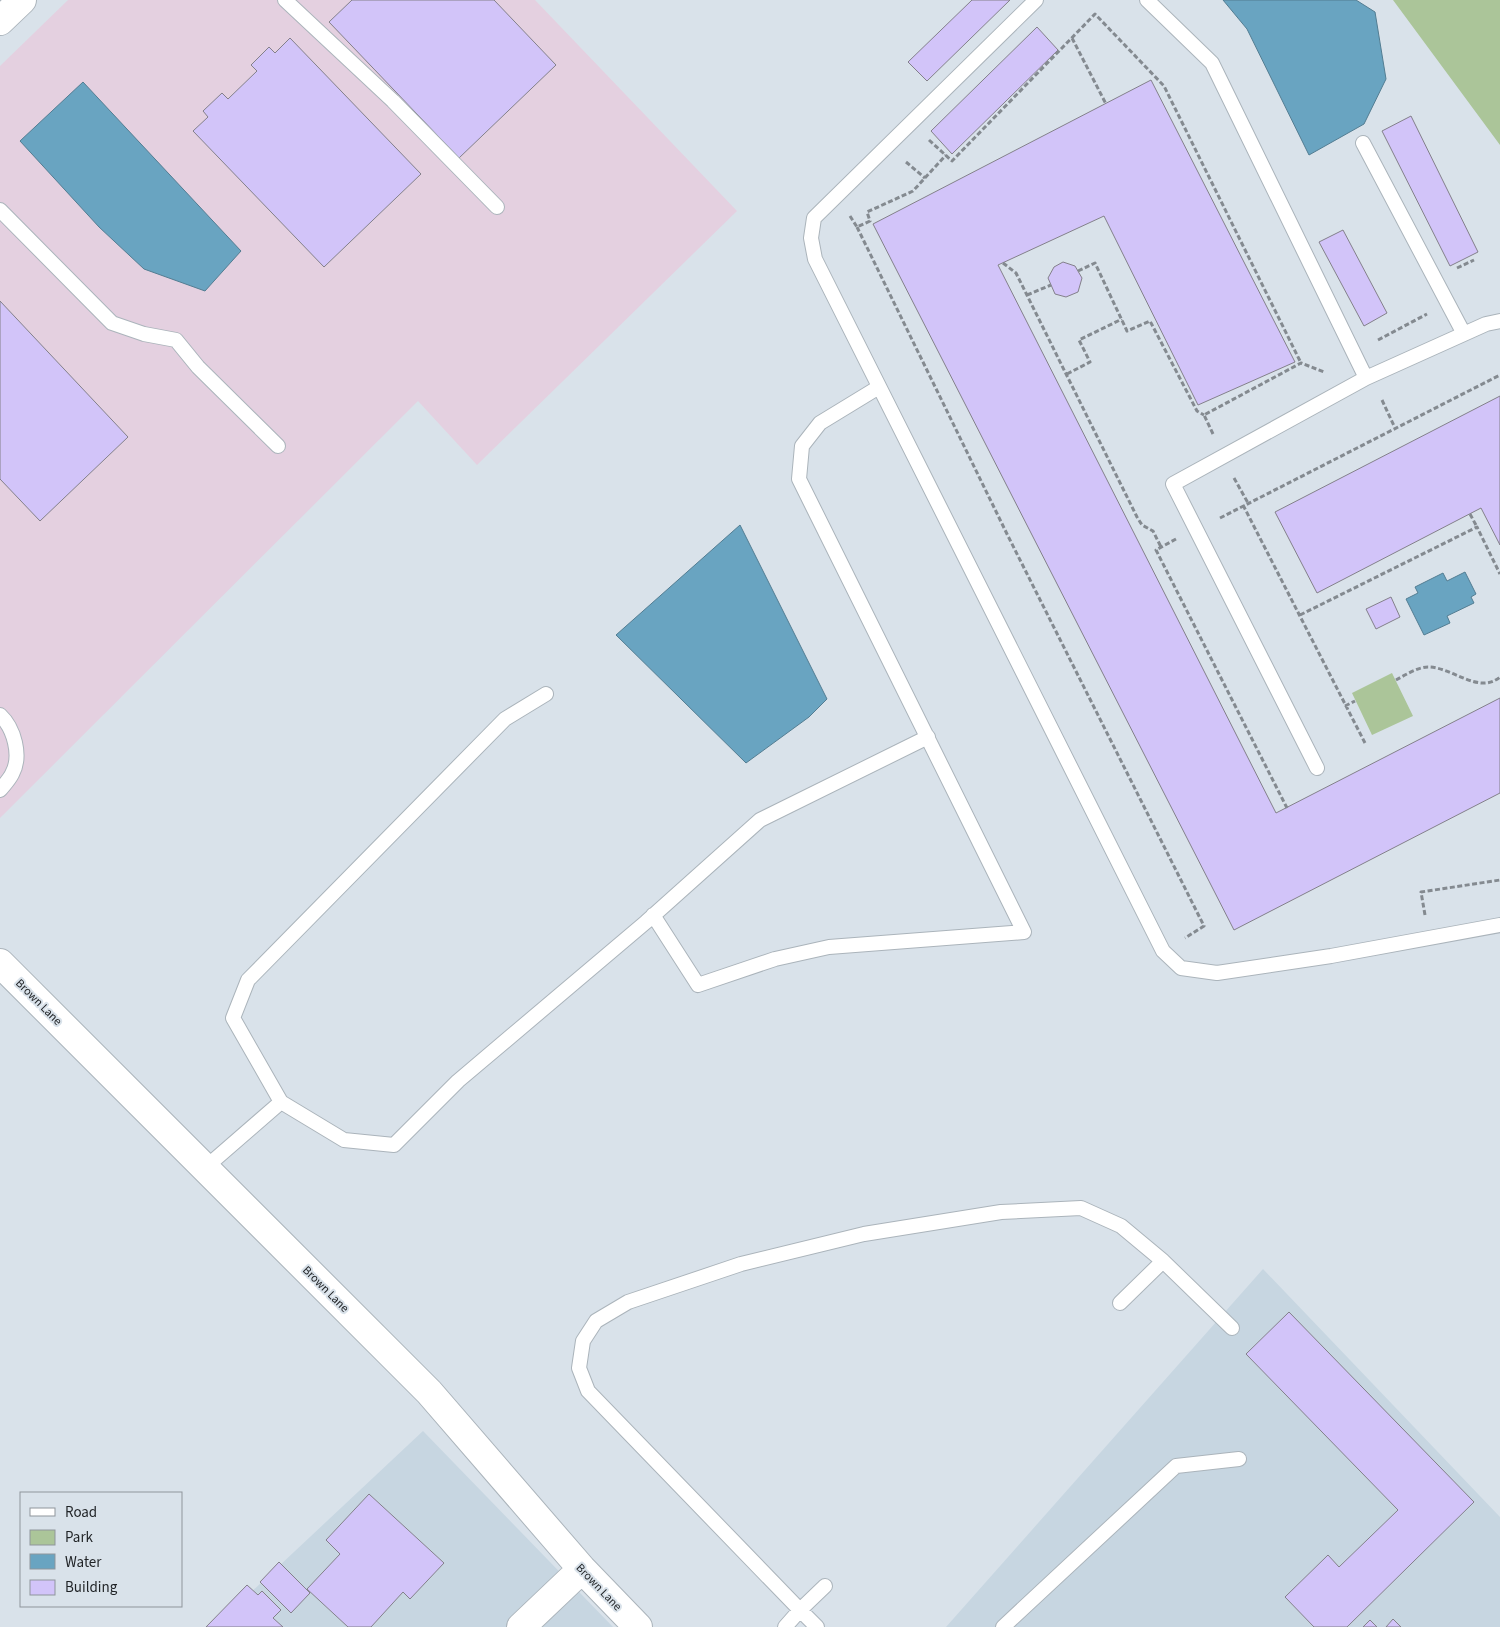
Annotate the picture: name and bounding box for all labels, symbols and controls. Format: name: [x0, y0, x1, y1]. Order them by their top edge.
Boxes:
street label: Brown Lane: [12, 975, 66, 1029]
street label: Brown Lane: [299, 1262, 353, 1316]
legend: [20, 1492, 182, 1607]
text: Road: [65, 1502, 97, 1523]
text: Park: [65, 1527, 94, 1548]
text: Water: [65, 1552, 102, 1573]
street label: Brown Lane: [572, 1560, 625, 1615]
text: Building: [65, 1577, 118, 1598]

